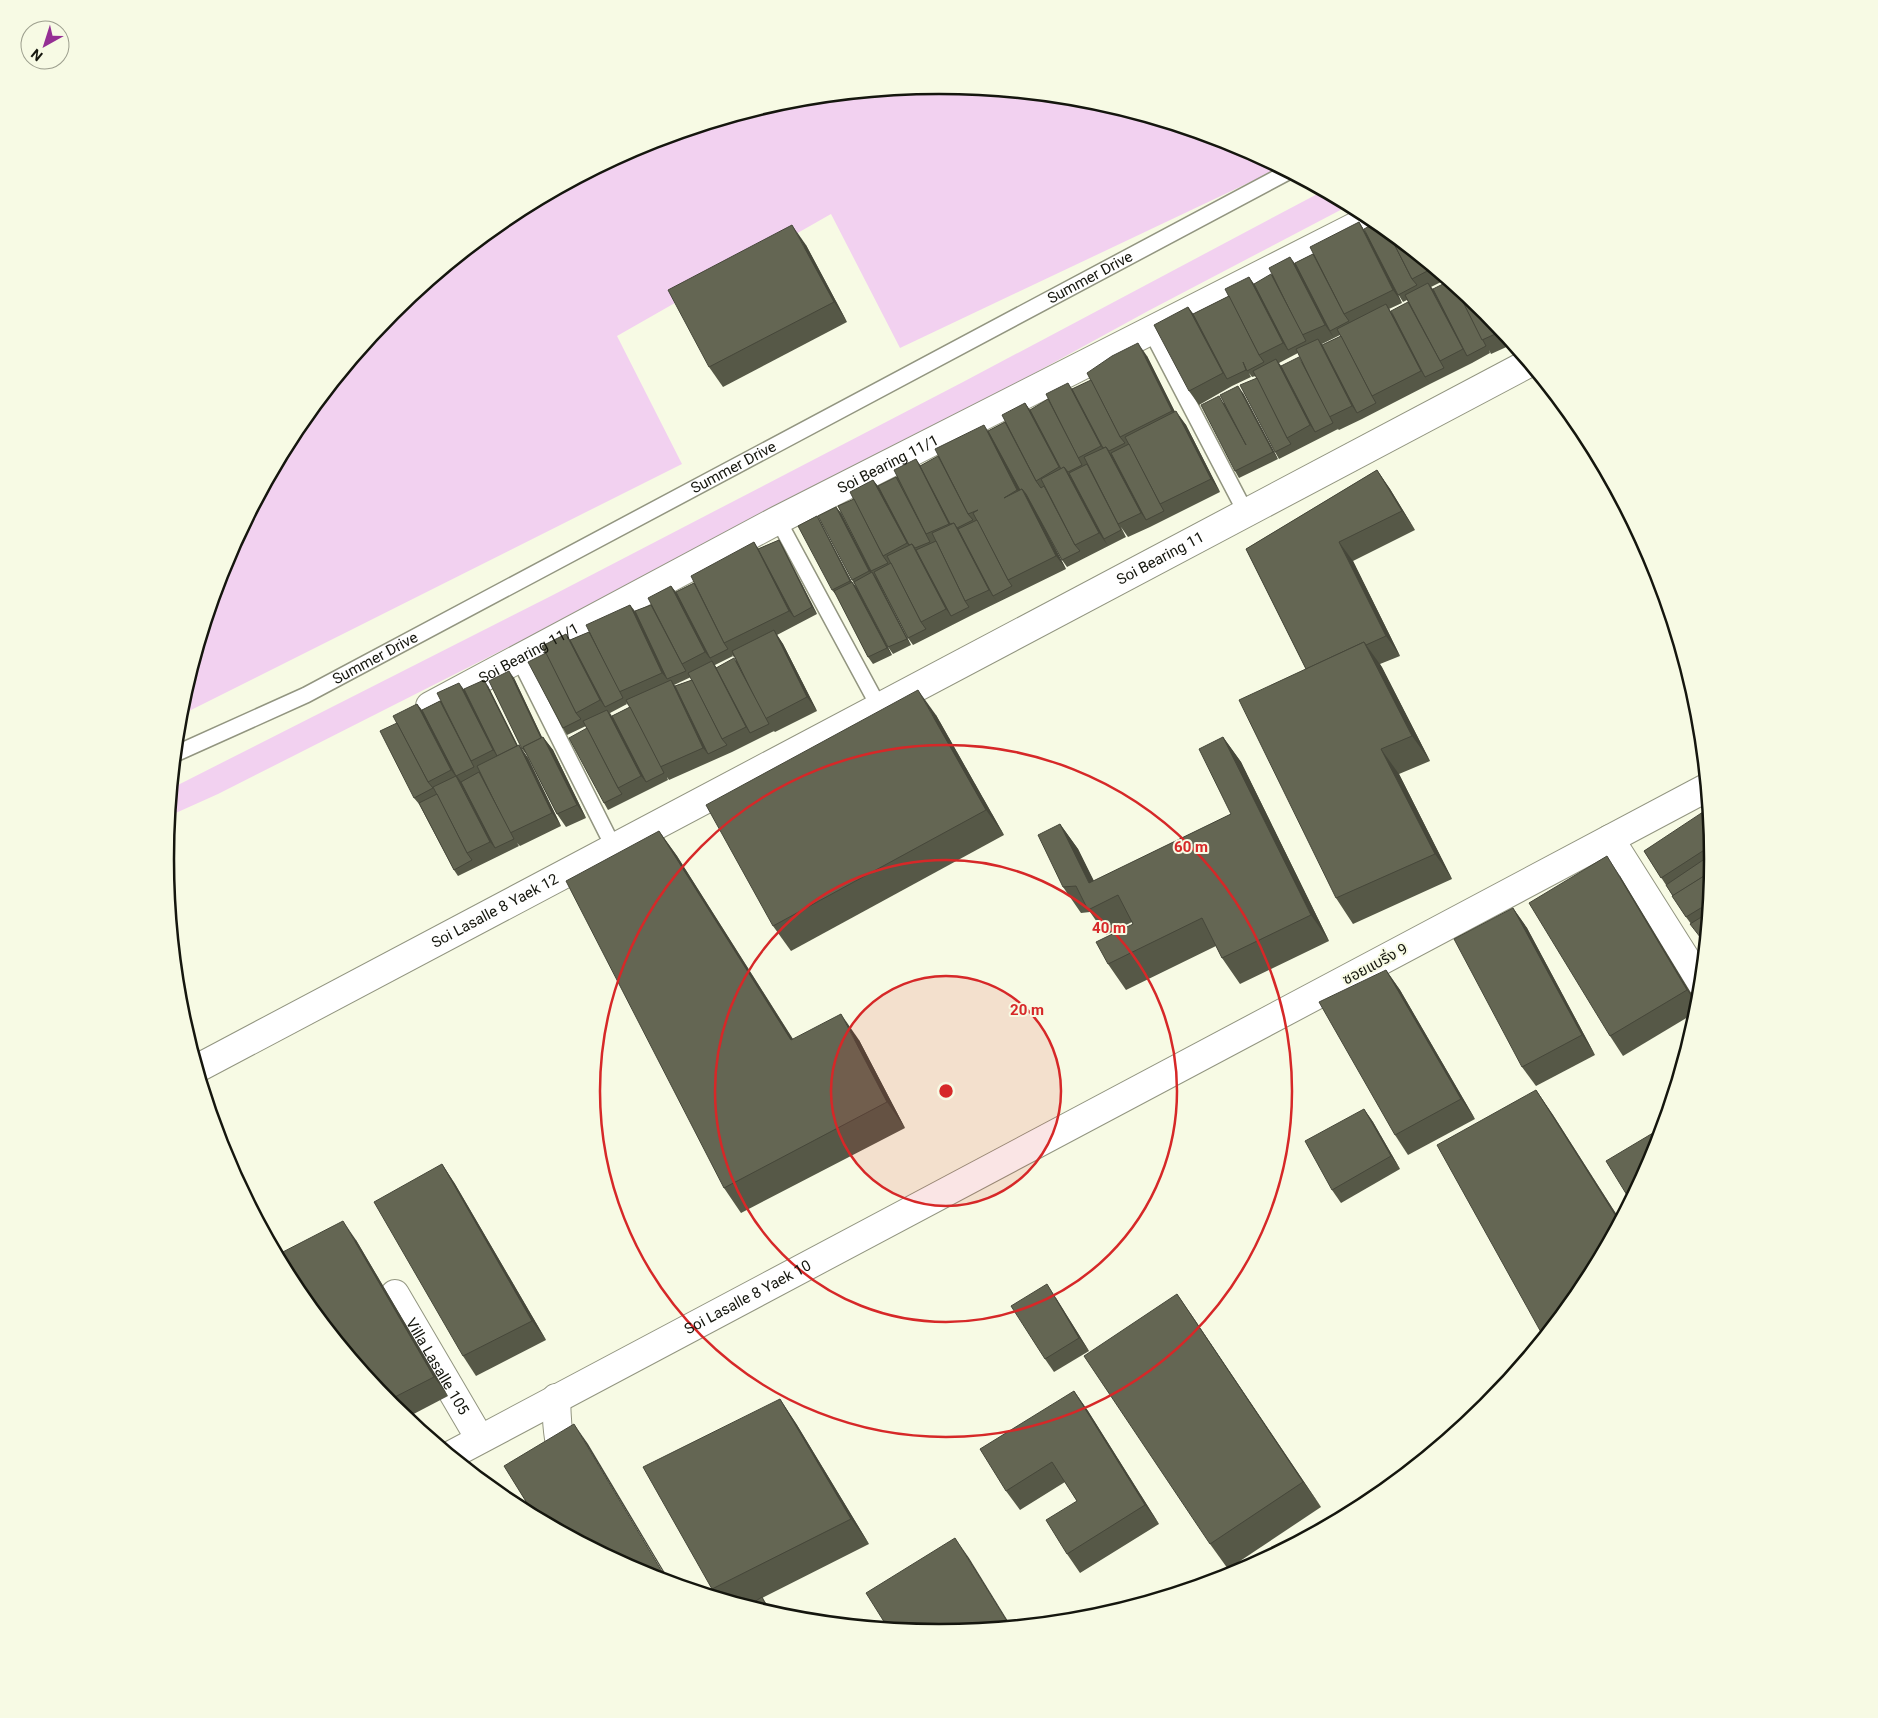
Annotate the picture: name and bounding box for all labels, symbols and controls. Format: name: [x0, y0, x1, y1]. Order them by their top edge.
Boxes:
north arrow: [20, 20, 70, 70]
text: N: [28, 46, 46, 64]
street label: Summer Drive: [1044, 247, 1136, 307]
street label: Soi Bearing 11/1: [834, 431, 942, 497]
street label: Summer Drive: [688, 437, 779, 497]
street label: Soi Bearing 11: [1114, 528, 1207, 589]
street label: Soi Bearing 11/1: [476, 619, 582, 687]
street label: Summer Drive: [329, 628, 421, 688]
text: 60 m: [1174, 838, 1208, 856]
street label: Soi Lasalle 8 Yaek 12: [428, 870, 561, 952]
text: 40 m: [1092, 919, 1126, 937]
street label: ซอยแบริ่ง 9: [1339, 938, 1410, 989]
text: 20 m: [1010, 1001, 1044, 1019]
centre of rings: [937, 1082, 955, 1100]
street label: Soi Lasalle 8 Yaek 10: [681, 1256, 814, 1338]
street label: Villa Lasalle 105: [402, 1315, 473, 1418]

